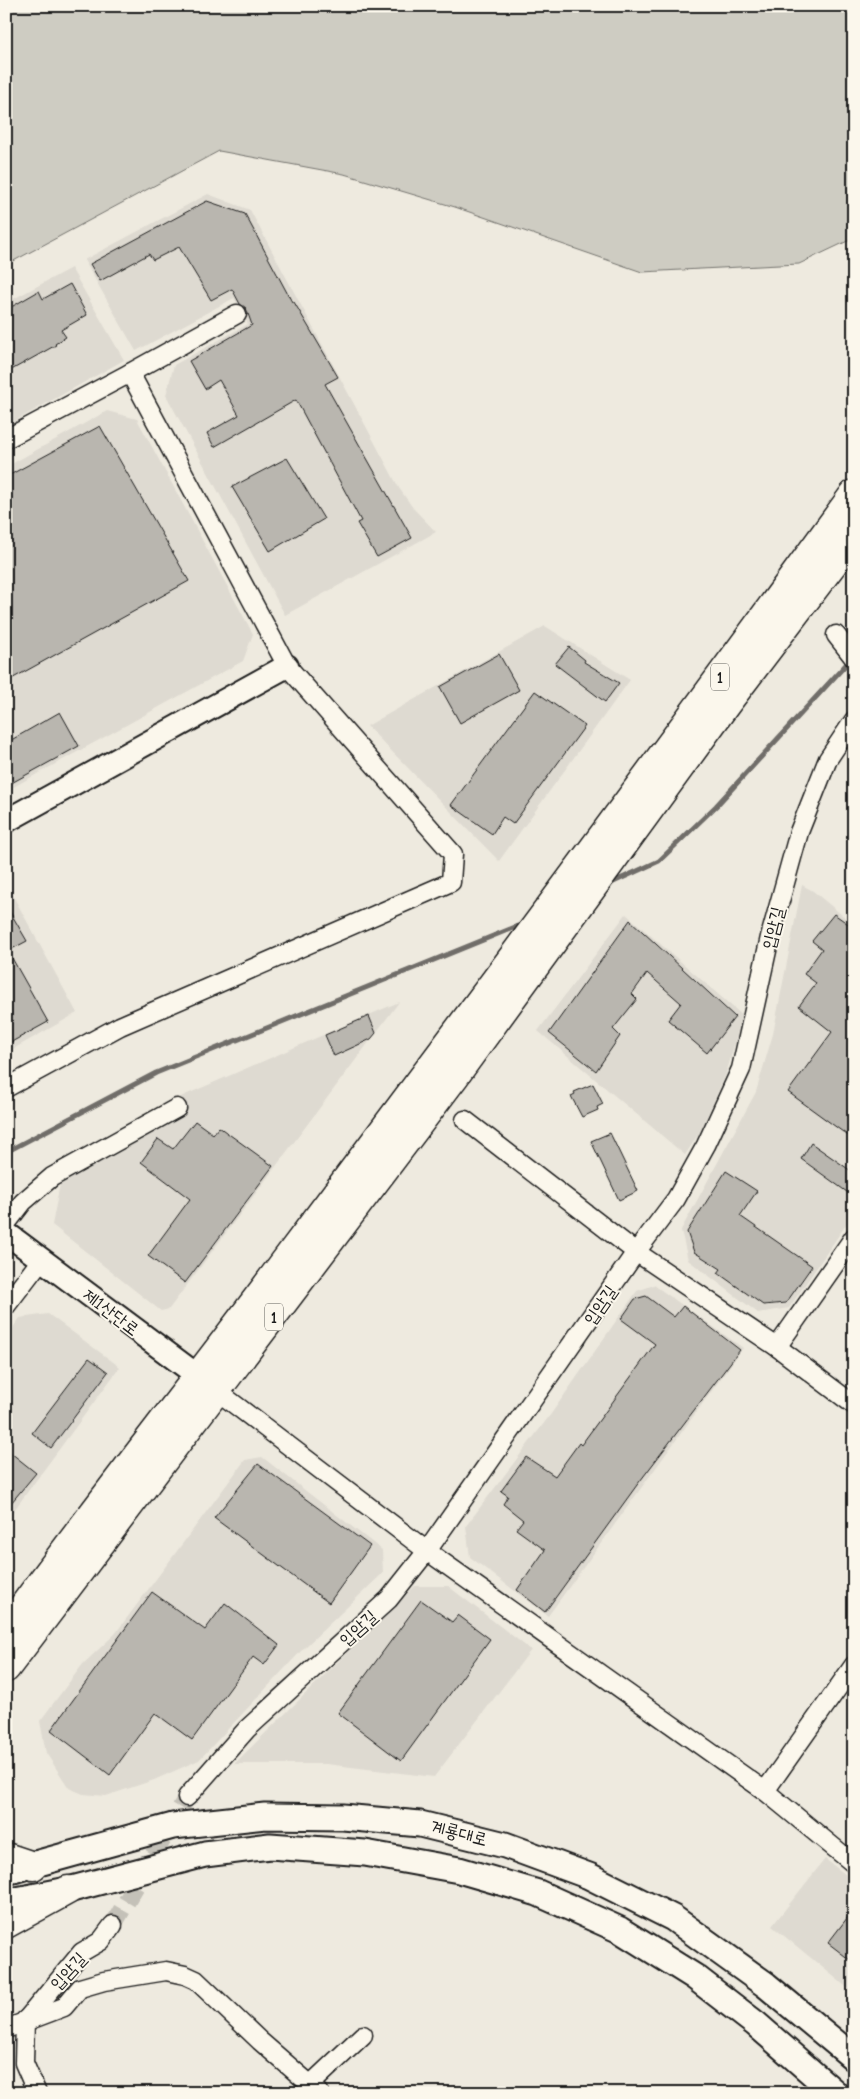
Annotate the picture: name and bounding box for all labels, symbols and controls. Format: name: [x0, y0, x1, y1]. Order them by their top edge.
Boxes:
road number: 1: [711, 664, 729, 690]
street label: 입암길: [758, 904, 789, 952]
street label: 입암길: [579, 1281, 622, 1329]
street label: 제1산단로: [78, 1284, 143, 1340]
road number: 1: [265, 1304, 283, 1330]
street label: 입암길: [335, 1606, 382, 1651]
street label: 계룡대로: [428, 1816, 490, 1851]
street label: 입암길: [46, 1948, 91, 1994]

